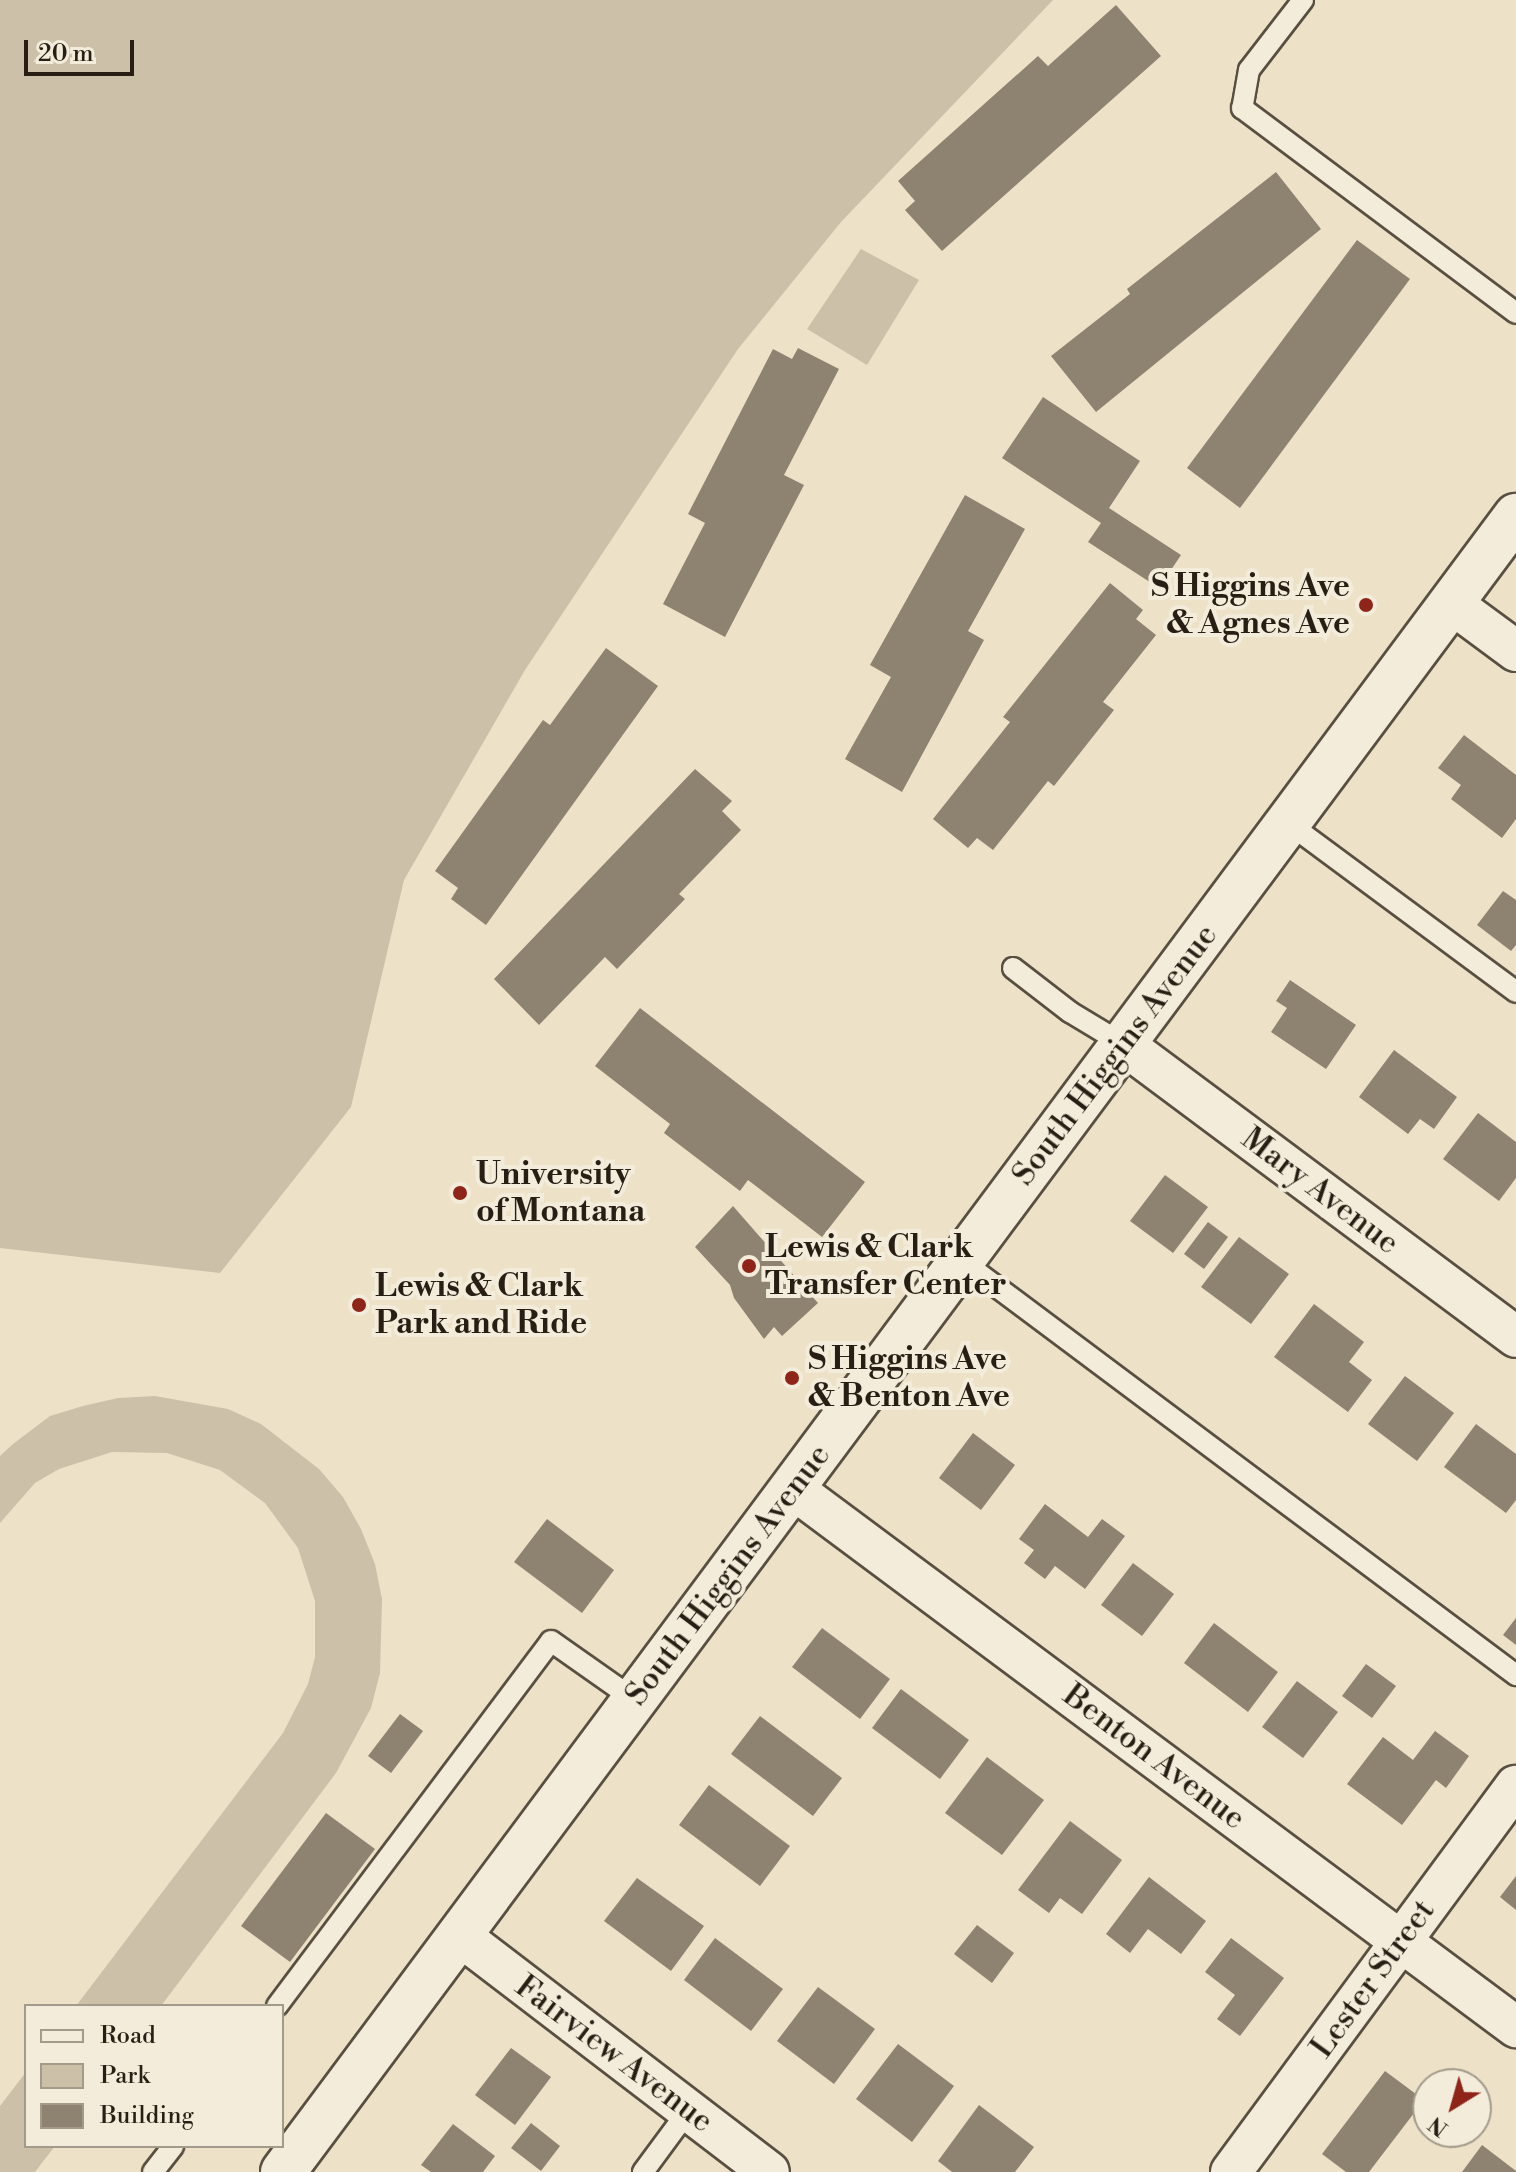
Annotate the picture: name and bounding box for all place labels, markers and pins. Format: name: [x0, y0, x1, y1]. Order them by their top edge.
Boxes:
place label: S Higgins Ave & Agnes Ave: [1151, 568, 1350, 643]
marker: S Higgins Ave & Agnes Ave: [1357, 596, 1375, 614]
place label: University of Montana: [476, 1156, 645, 1231]
marker: University of Montana: [451, 1184, 469, 1202]
place label: Lewis & Clark Transfer Center: [765, 1229, 1007, 1304]
marker: Lewis & Clark Transfer Center: [740, 1257, 758, 1275]
place label: Lewis & Clark Park and Ride: [375, 1268, 587, 1343]
marker: Lewis & Clark Park and Ride: [350, 1296, 368, 1314]
place label: S Higgins Ave & Benton Ave: [808, 1341, 1010, 1416]
marker: S Higgins Ave & Benton Ave: [783, 1369, 801, 1387]

